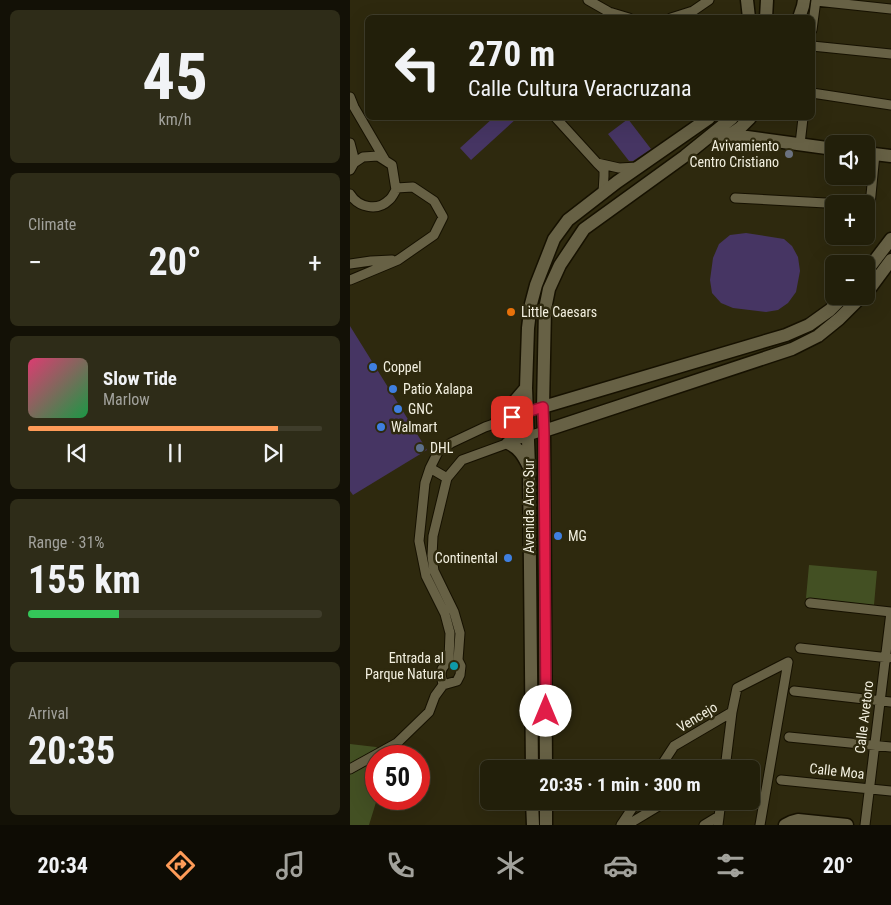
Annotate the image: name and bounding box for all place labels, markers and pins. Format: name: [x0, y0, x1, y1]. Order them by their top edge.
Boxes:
place label: Avivamiento Centro Cristiano: [690, 138, 779, 170]
marker: Avivamiento Centro Cristiano: [783, 148, 795, 160]
place label: Little Caesars: [521, 304, 597, 320]
marker: Little Caesars: [505, 306, 517, 318]
place label: Coppel: [383, 359, 422, 375]
marker: Coppel: [367, 361, 379, 373]
place label: Patio Xalapa: [403, 381, 473, 397]
marker: Patio Xalapa: [387, 383, 399, 395]
pin: [491, 396, 533, 438]
place label: GNC: [408, 401, 433, 417]
marker: GNC: [392, 403, 404, 415]
place label: Walmart: [391, 419, 437, 435]
marker: Walmart: [375, 421, 387, 433]
place label: DHL: [430, 440, 454, 456]
marker: DHL: [414, 442, 426, 454]
place label: MG: [568, 528, 587, 544]
marker: MG: [552, 530, 564, 542]
place label: Continental: [435, 550, 498, 566]
marker: Continental: [502, 552, 514, 564]
place label: Entrada al Parque Natura: [365, 650, 444, 682]
marker: Entrada al Parque Natura: [448, 660, 460, 672]

